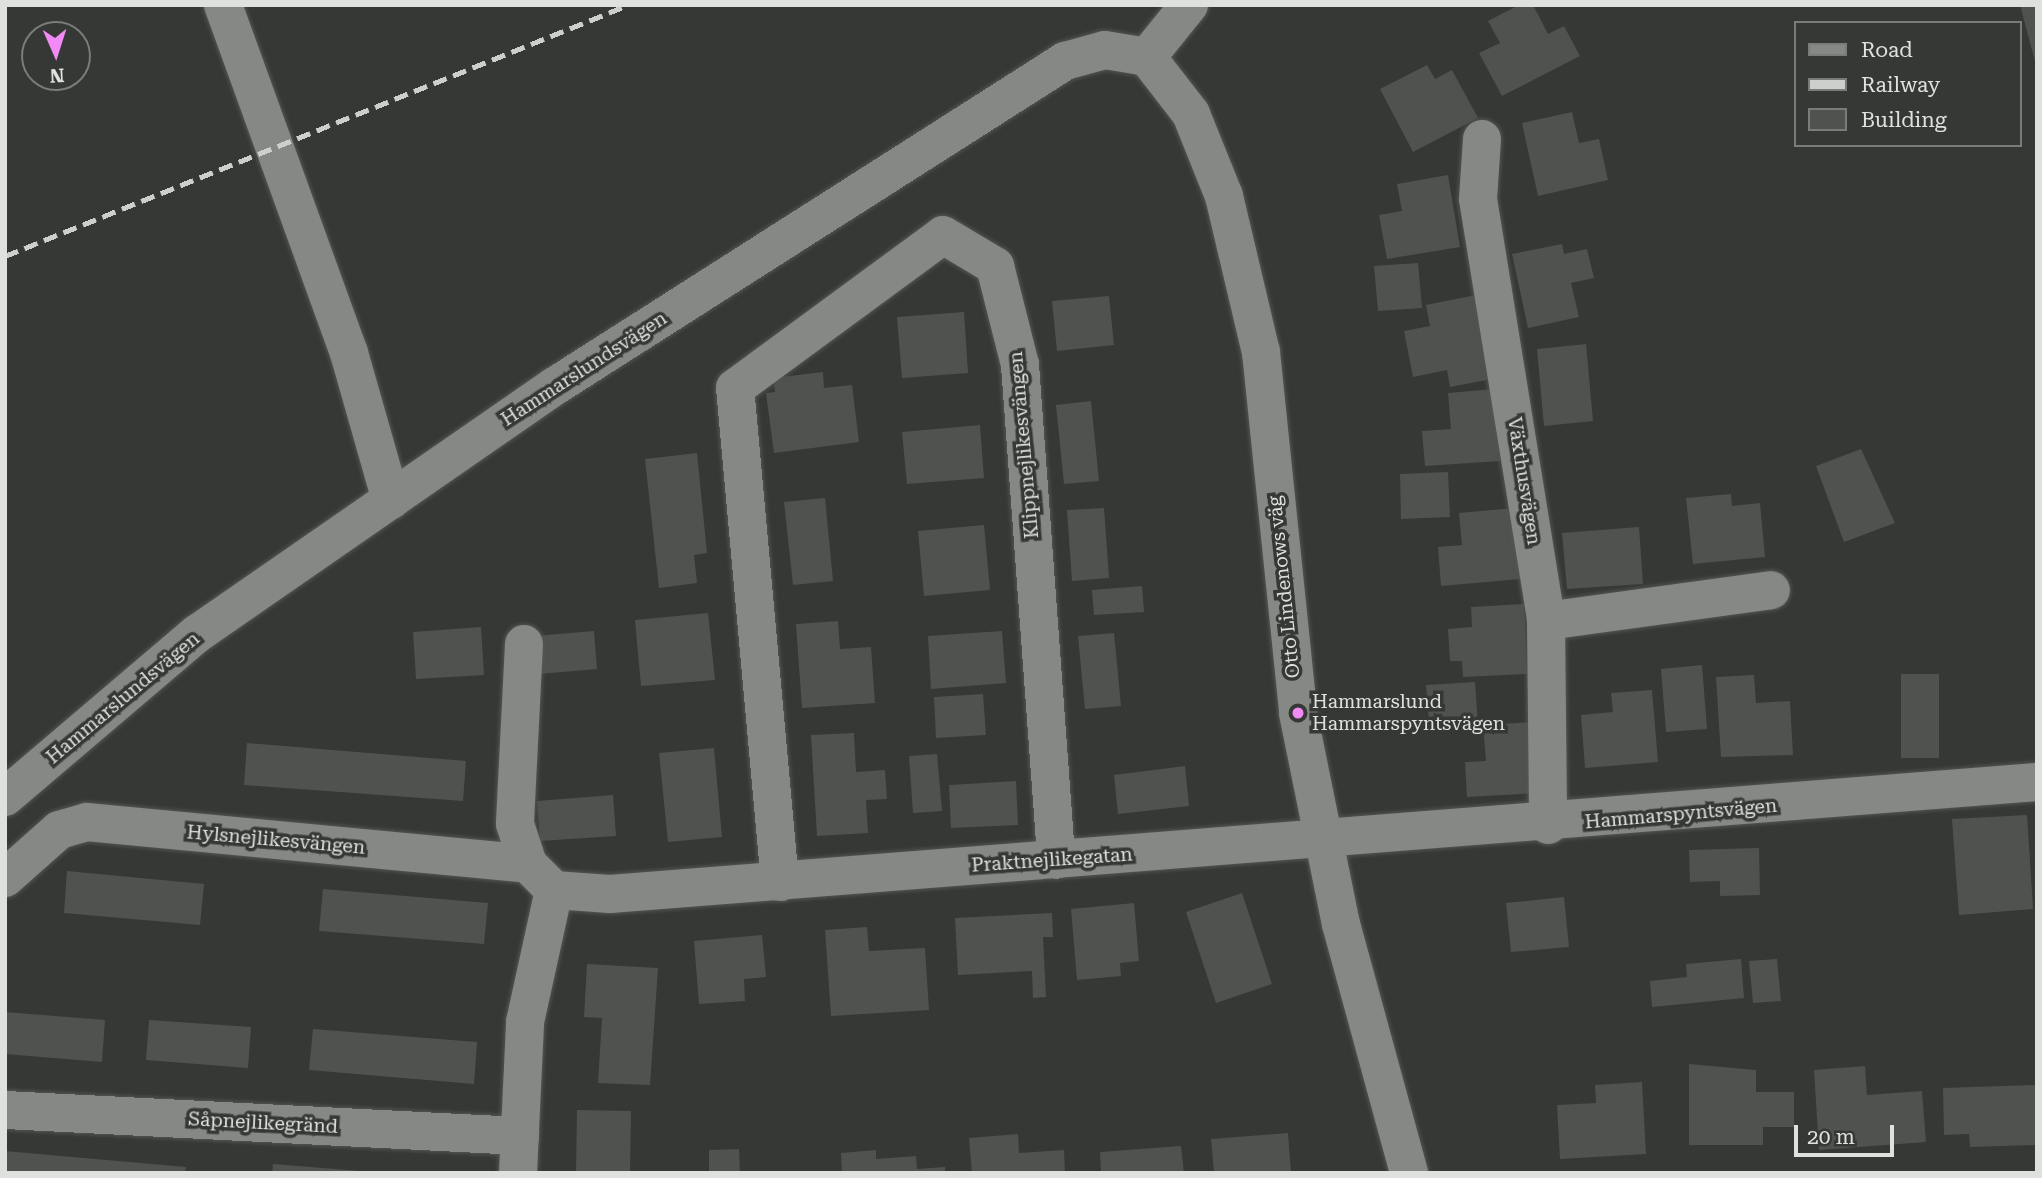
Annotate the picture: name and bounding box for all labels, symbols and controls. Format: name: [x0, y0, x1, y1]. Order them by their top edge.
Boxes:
north arrow: [21, 21, 91, 91]
legend: [1794, 21, 2021, 147]
text: Road: [1861, 38, 1913, 62]
text: N: [49, 64, 65, 87]
text: Railway: [1861, 73, 1940, 97]
text: Building: [1861, 108, 1947, 132]
street label: Hammarslundsvägen: [497, 307, 671, 431]
street label: Klippnejlikesvängen: [1004, 350, 1044, 540]
street label: Växthusvägen: [1503, 416, 1545, 546]
street label: Otto Lindenows väg: [1263, 495, 1305, 679]
street label: Hammarslundsvägen: [42, 627, 204, 769]
place label: Hammarslund Hammarspyntsvägen: [1312, 691, 1505, 735]
marker: Hammarslund Hammarspyntsvägen: [1290, 705, 1306, 721]
street label: Hammarspyntsvägen: [1584, 794, 1778, 834]
street label: Hylsnejlikesvängen: [186, 821, 366, 859]
street label: Praktnejlikegatan: [971, 843, 1133, 877]
street label: Såpnejlikegränd: [188, 1108, 338, 1138]
scale bar: [1797, 1112, 1897, 1156]
text: 20 m: [1807, 1125, 1855, 1149]

